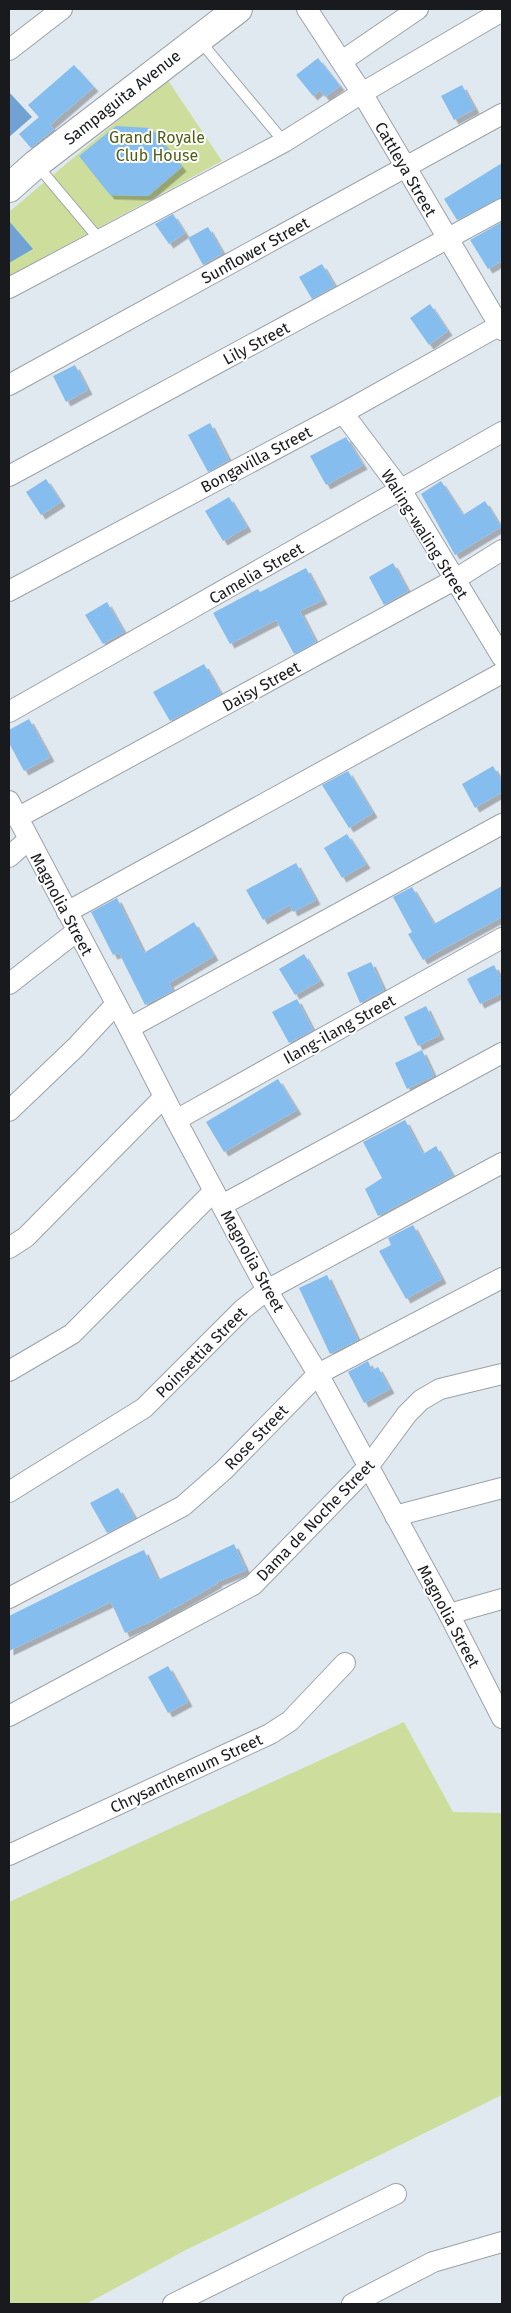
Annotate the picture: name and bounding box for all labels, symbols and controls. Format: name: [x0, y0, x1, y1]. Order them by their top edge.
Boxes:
street label: Sampaguita Avenue: [60, 46, 184, 149]
street label: Cattleya Street: [371, 119, 440, 220]
park label: Grand Royale Club House: [109, 128, 205, 165]
street label: Sunflower Street: [198, 213, 313, 288]
street label: Lily Street: [220, 318, 293, 369]
street label: Bongavilla Street: [197, 422, 315, 497]
street label: Waling-waling Street: [377, 466, 472, 603]
street label: Camelia Street: [206, 539, 307, 608]
street label: Daisy Street: [219, 657, 304, 716]
street label: Magnolia Street: [27, 850, 97, 959]
street label: Ilang-ilang Street: [280, 991, 399, 1068]
street label: Magnolia Street: [217, 1207, 289, 1316]
street label: Poinsettia Street: [152, 1303, 251, 1402]
street label: Rose Street: [221, 1401, 292, 1474]
street label: Dama de Noche Street: [252, 1455, 379, 1585]
street label: Magnolia Street: [414, 1562, 484, 1671]
street label: Chrysanthemum Street: [107, 1730, 266, 1817]

